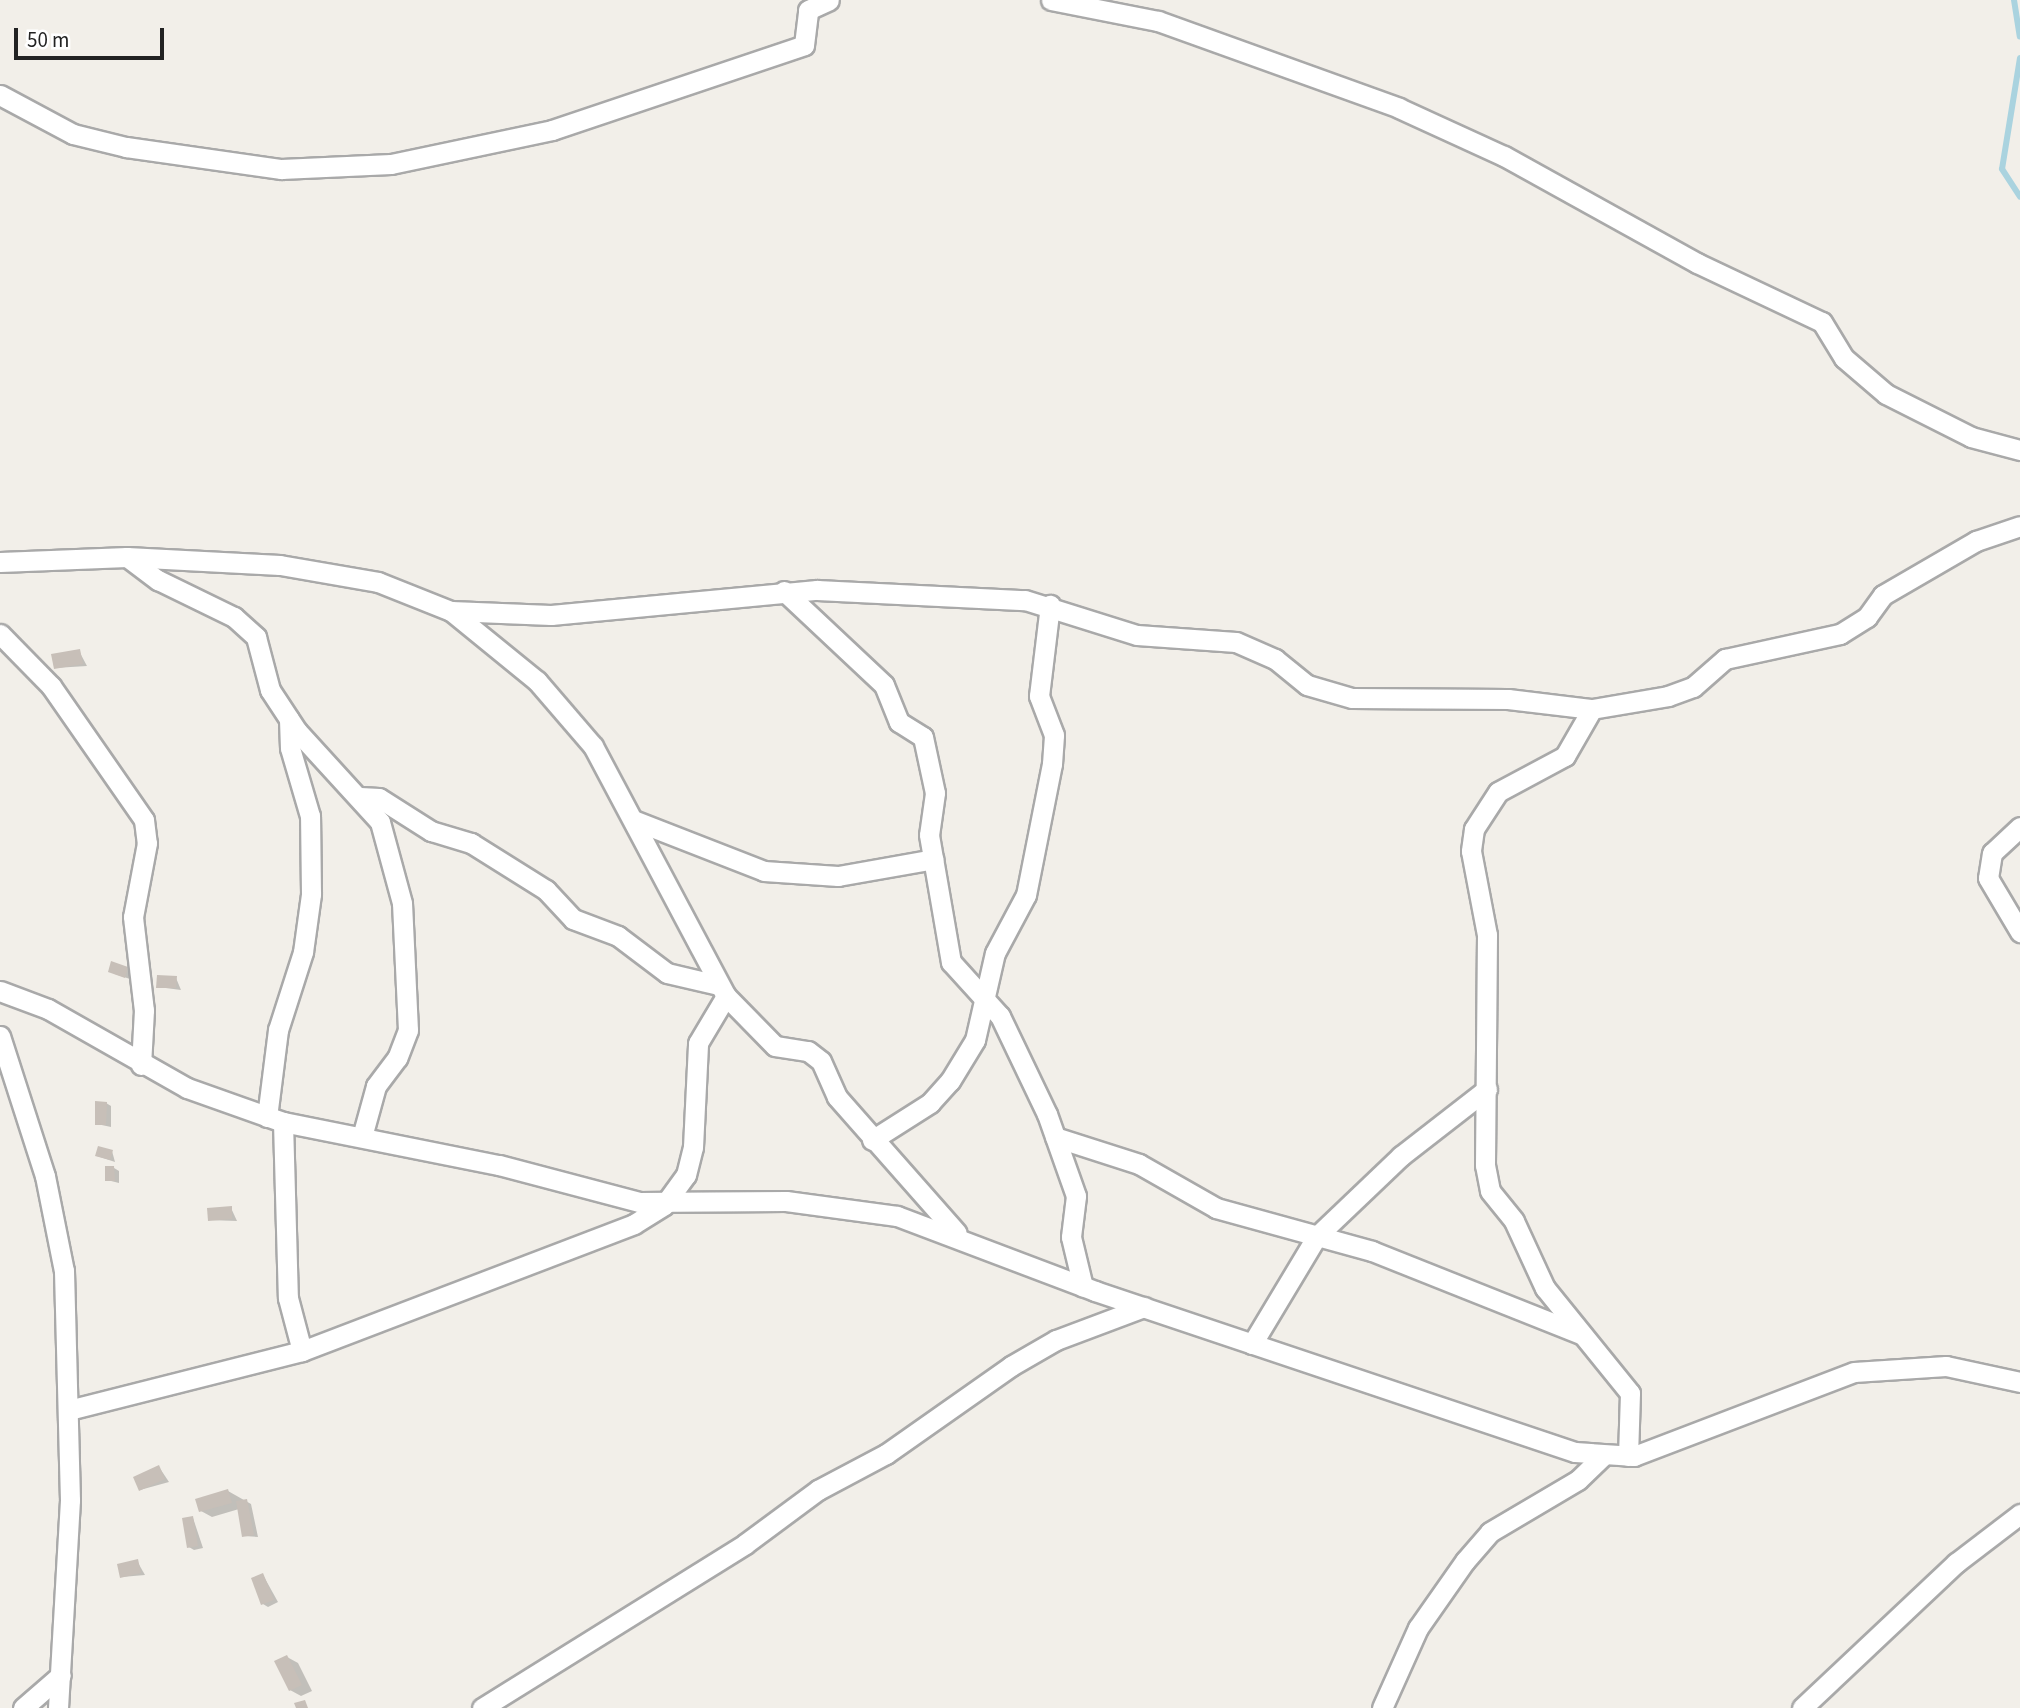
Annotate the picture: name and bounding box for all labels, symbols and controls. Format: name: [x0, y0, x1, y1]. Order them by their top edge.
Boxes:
scale bar: [18, 14, 168, 58]
text: 50 m: [27, 25, 69, 55]

